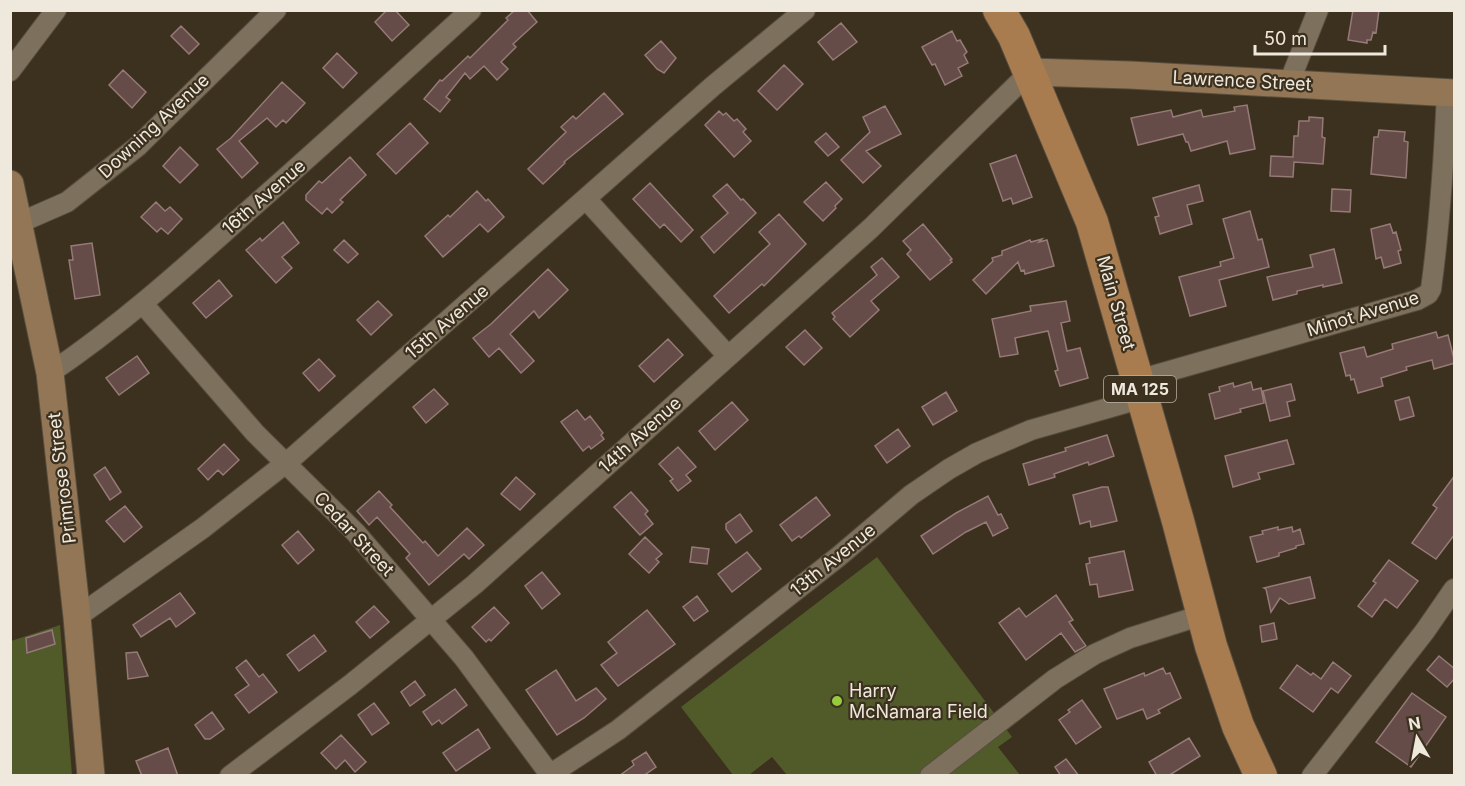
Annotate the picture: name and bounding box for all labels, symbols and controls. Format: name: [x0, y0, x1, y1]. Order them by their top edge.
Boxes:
scale bar: [1255, 18, 1386, 56]
text: 50 m: [1264, 28, 1307, 49]
street label: Lawrence Street: [1172, 66, 1312, 95]
street label: Downing Avenue: [94, 69, 213, 182]
street label: 16th Avenue: [218, 155, 310, 238]
street label: Main Street: [1093, 253, 1140, 353]
street label: 15th Avenue: [401, 280, 492, 363]
street label: Minot Avenue: [1304, 286, 1422, 341]
road number: MA 125: [1104, 376, 1176, 402]
street label: 14th Avenue: [594, 392, 685, 477]
street label: Primrose Street: [43, 411, 80, 545]
street label: Cedar Street: [310, 487, 399, 580]
street label: 13th Avenue: [786, 519, 879, 600]
place label: Harry McNamara Field: [849, 680, 988, 722]
marker: Harry McNamara Field: [830, 694, 844, 708]
north arrow: [1387, 708, 1447, 768]
text: N: [1407, 712, 1422, 734]

